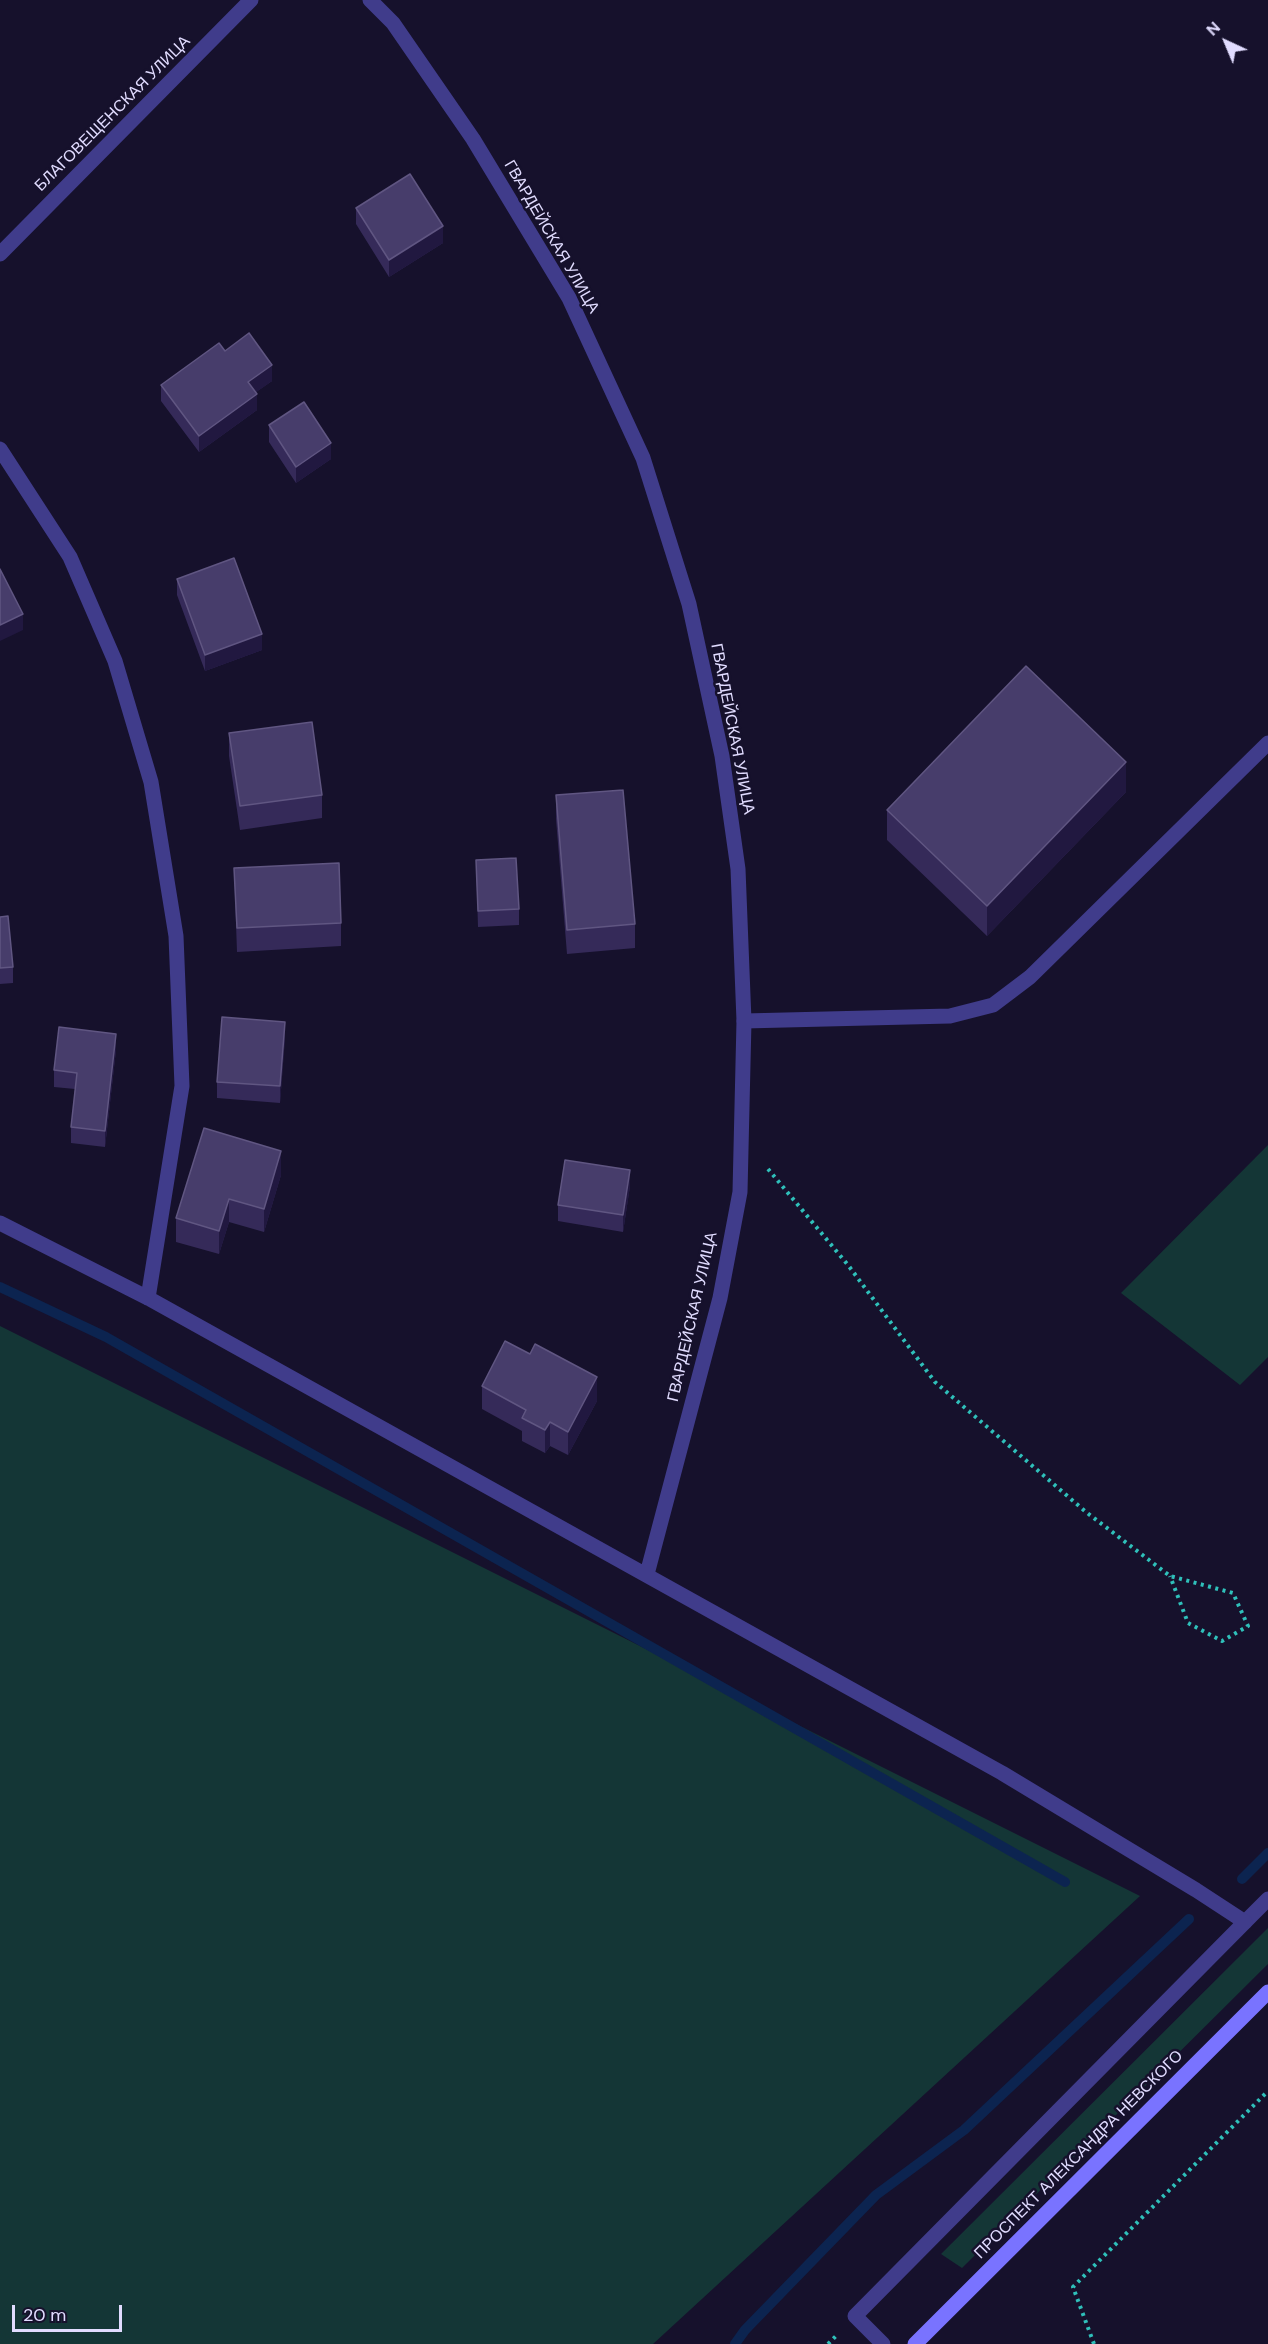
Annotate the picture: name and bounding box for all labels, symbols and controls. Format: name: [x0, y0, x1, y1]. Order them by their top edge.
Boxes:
north arrow: [1196, 12, 1256, 72]
text: N: [1202, 17, 1225, 40]
street label: БЛАГОВЕЩЕНСКАЯ УЛИЦА: [31, 32, 195, 196]
street label: ГВАРДЕЙСКАЯ УЛИЦА: [499, 157, 603, 317]
street label: ГВАРДЕЙСКАЯ УЛИЦА: [706, 642, 758, 816]
street label: ГВАРДЕЙСКАЯ УЛИЦА: [664, 1230, 722, 1404]
street label: ПРОСПЕКТ АЛЕКСАНДРА НЕВСКОГО: [971, 2047, 1187, 2263]
scale bar: [15, 2293, 124, 2331]
text: 20 m: [23, 2303, 66, 2327]

